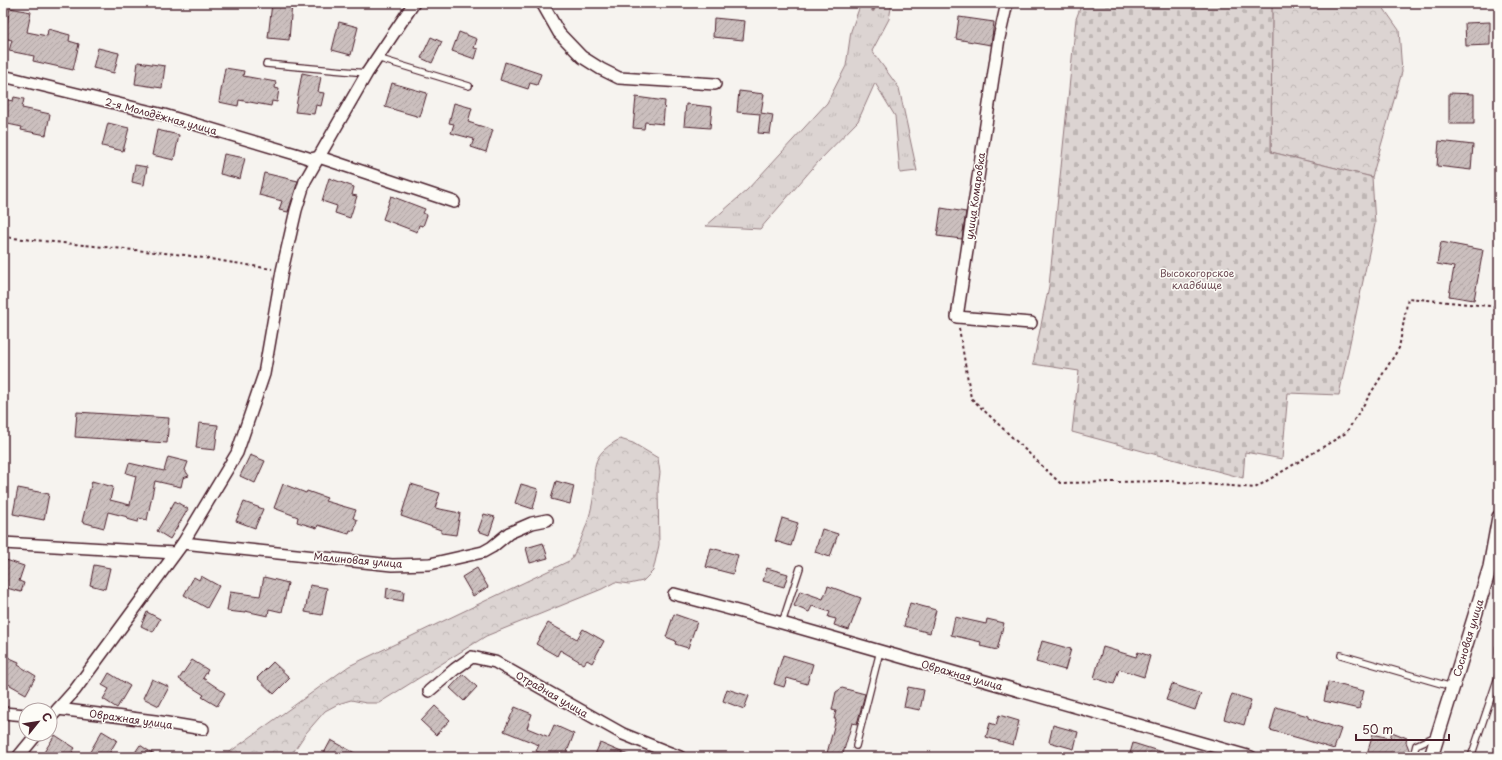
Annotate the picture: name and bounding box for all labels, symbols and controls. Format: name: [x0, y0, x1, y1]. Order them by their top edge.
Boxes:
street label: 2-я Молодёжная улица: [103, 93, 220, 138]
street label: улица Комаровка: [961, 151, 988, 240]
park label: Высокогорское кладбище: [1160, 265, 1235, 292]
street label: Малиновая улица: [313, 548, 404, 571]
street label: Сосновая улица: [1449, 597, 1487, 678]
street label: Овражная улица: [920, 656, 1005, 694]
street label: Отрадная улица: [513, 667, 592, 721]
north arrow: [18, 702, 58, 742]
street label: Овражная улица: [88, 705, 174, 732]
text: С: [38, 709, 57, 725]
scale bar: [1356, 716, 1449, 742]
text: 50 m: [1362, 720, 1393, 738]

